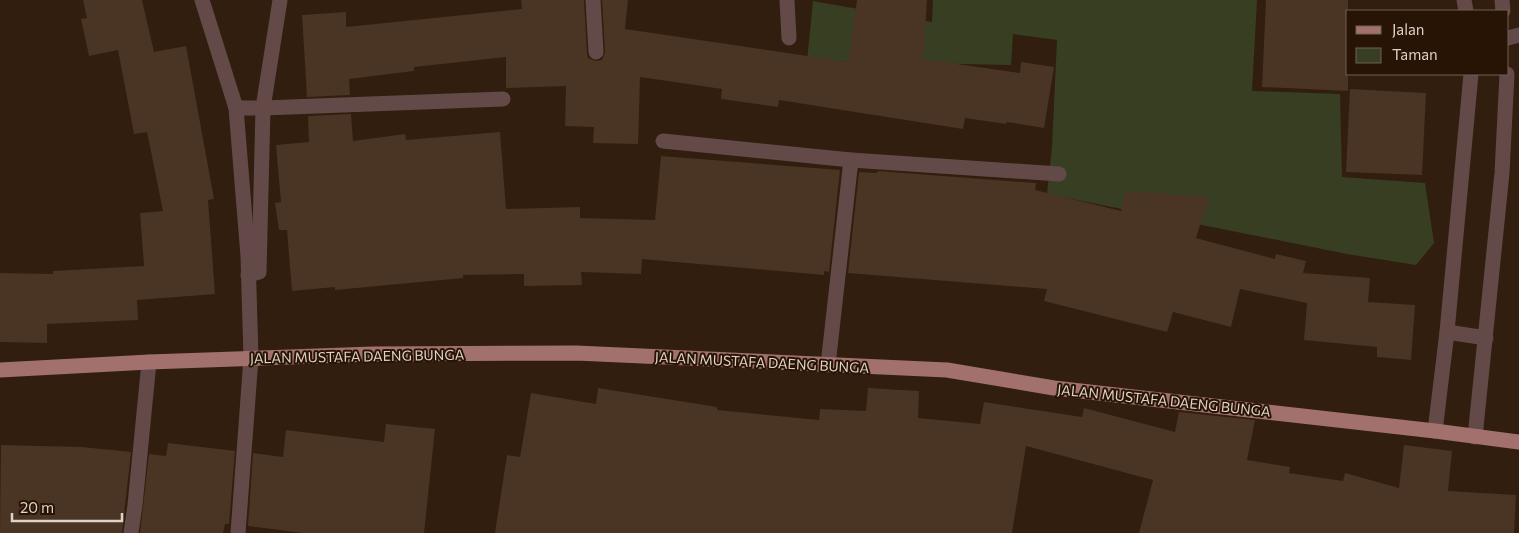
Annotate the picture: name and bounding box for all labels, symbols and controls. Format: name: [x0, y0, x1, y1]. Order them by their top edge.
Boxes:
legend: [1346, 10, 1509, 75]
text: Jalan: [1392, 20, 1424, 38]
text: Taman: [1392, 45, 1438, 63]
street label: JALAN MUSTAFA DAENG BUNGA: [250, 346, 465, 366]
street label: JALAN MUSTAFA DAENG BUNGA: [654, 348, 870, 376]
street label: JALAN MUSTAFA DAENG BUNGA: [1056, 380, 1272, 420]
scale bar: [12, 490, 122, 522]
text: 20 m: [20, 498, 54, 516]

